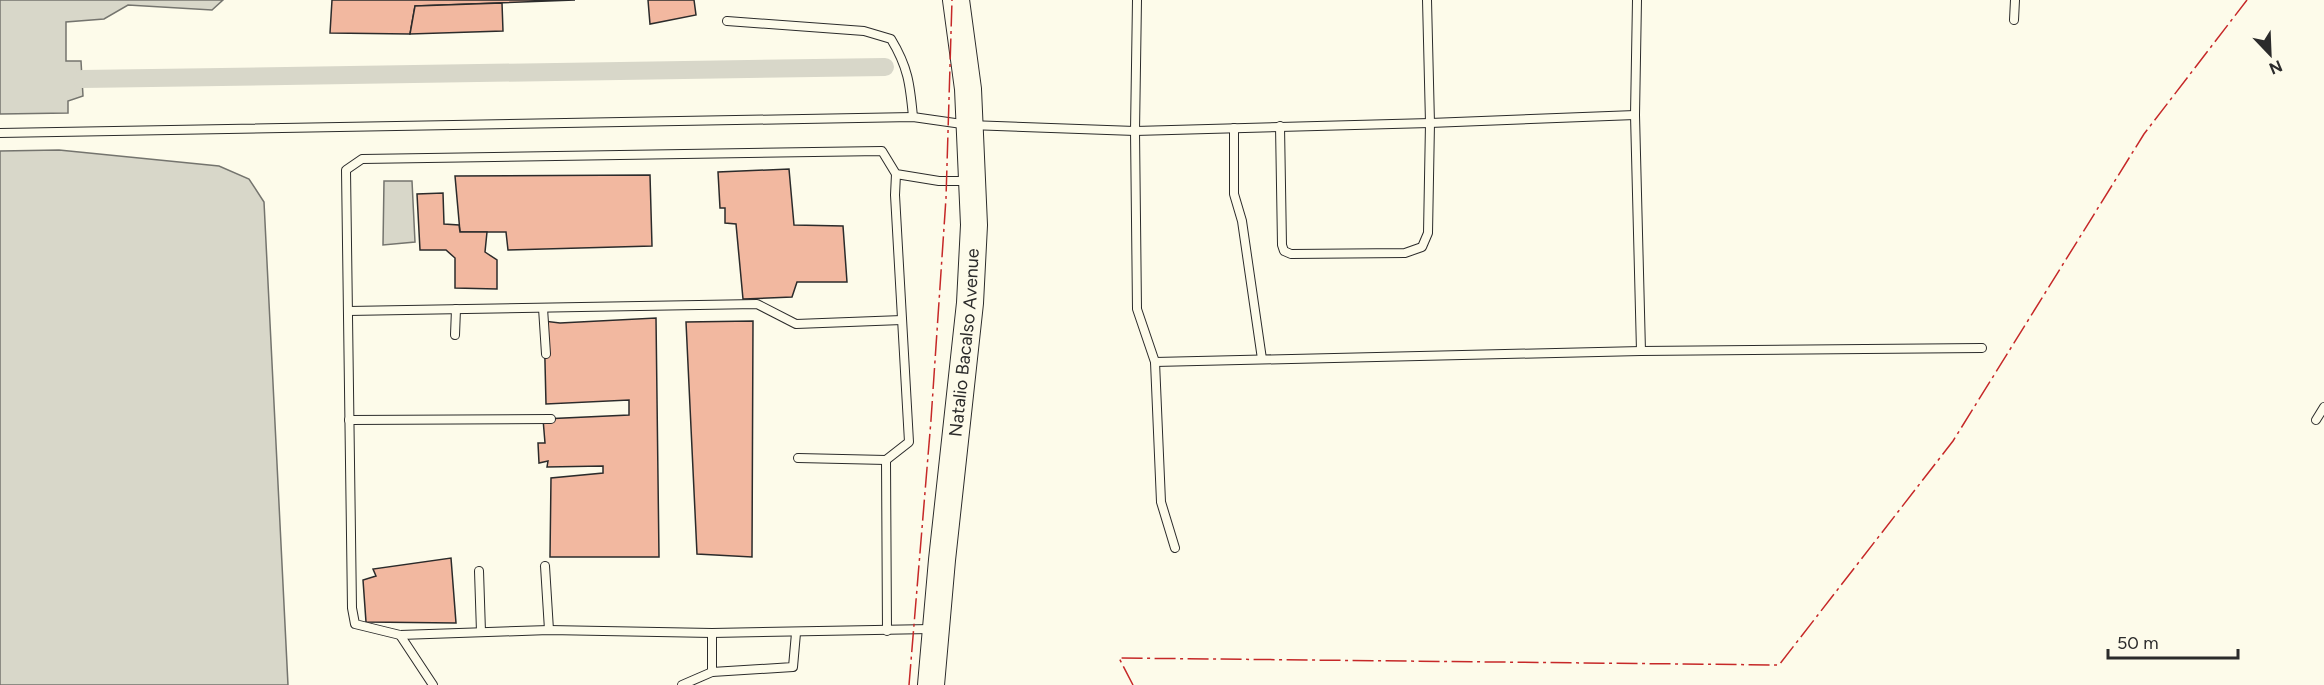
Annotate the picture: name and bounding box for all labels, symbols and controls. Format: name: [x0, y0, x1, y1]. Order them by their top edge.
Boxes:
north arrow: [2240, 24, 2300, 84]
text: N: [2266, 56, 2285, 79]
street label: Natalio Bacalso Avenue: [944, 248, 984, 438]
scale bar: [2108, 622, 2238, 660]
text: 50 m: [2117, 632, 2159, 654]

